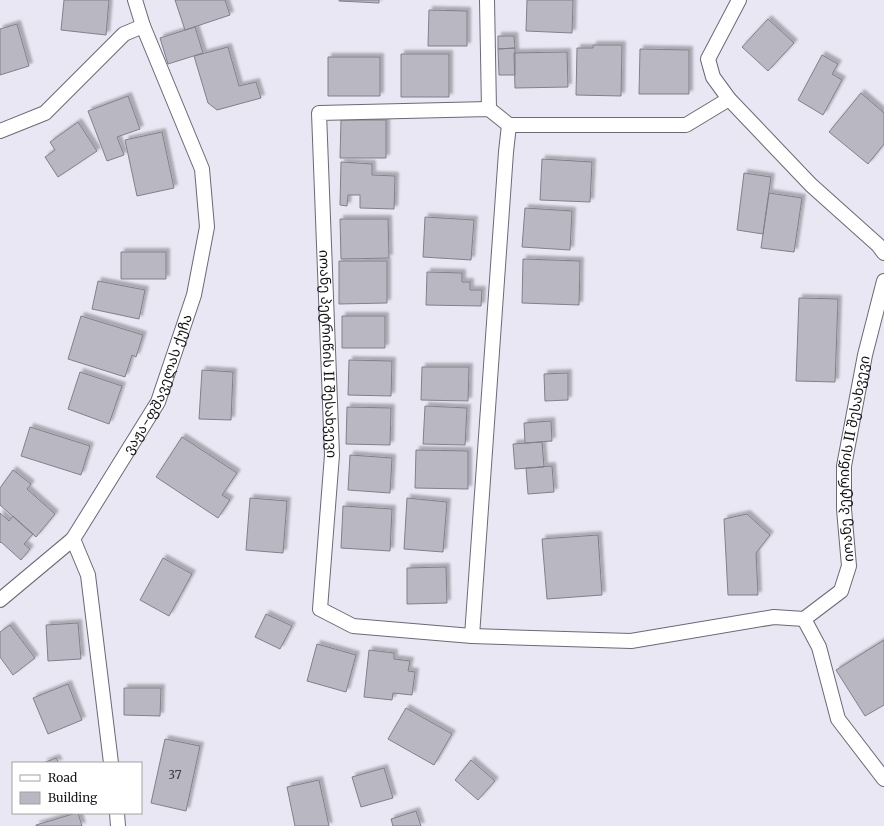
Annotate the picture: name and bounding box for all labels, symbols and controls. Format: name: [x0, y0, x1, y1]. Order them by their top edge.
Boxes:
street label: იოანე პეტრიწის II შესახვევი: [315, 249, 341, 458]
street label: ვაჟა-ფშაველას ქუჩა: [119, 312, 196, 457]
street label: იოანე პეტრიწის II შესახვევი: [835, 354, 874, 563]
legend: [12, 762, 142, 814]
house number: 37: [168, 767, 182, 782]
text: Road: [48, 770, 77, 785]
text: Building: [48, 790, 98, 805]

